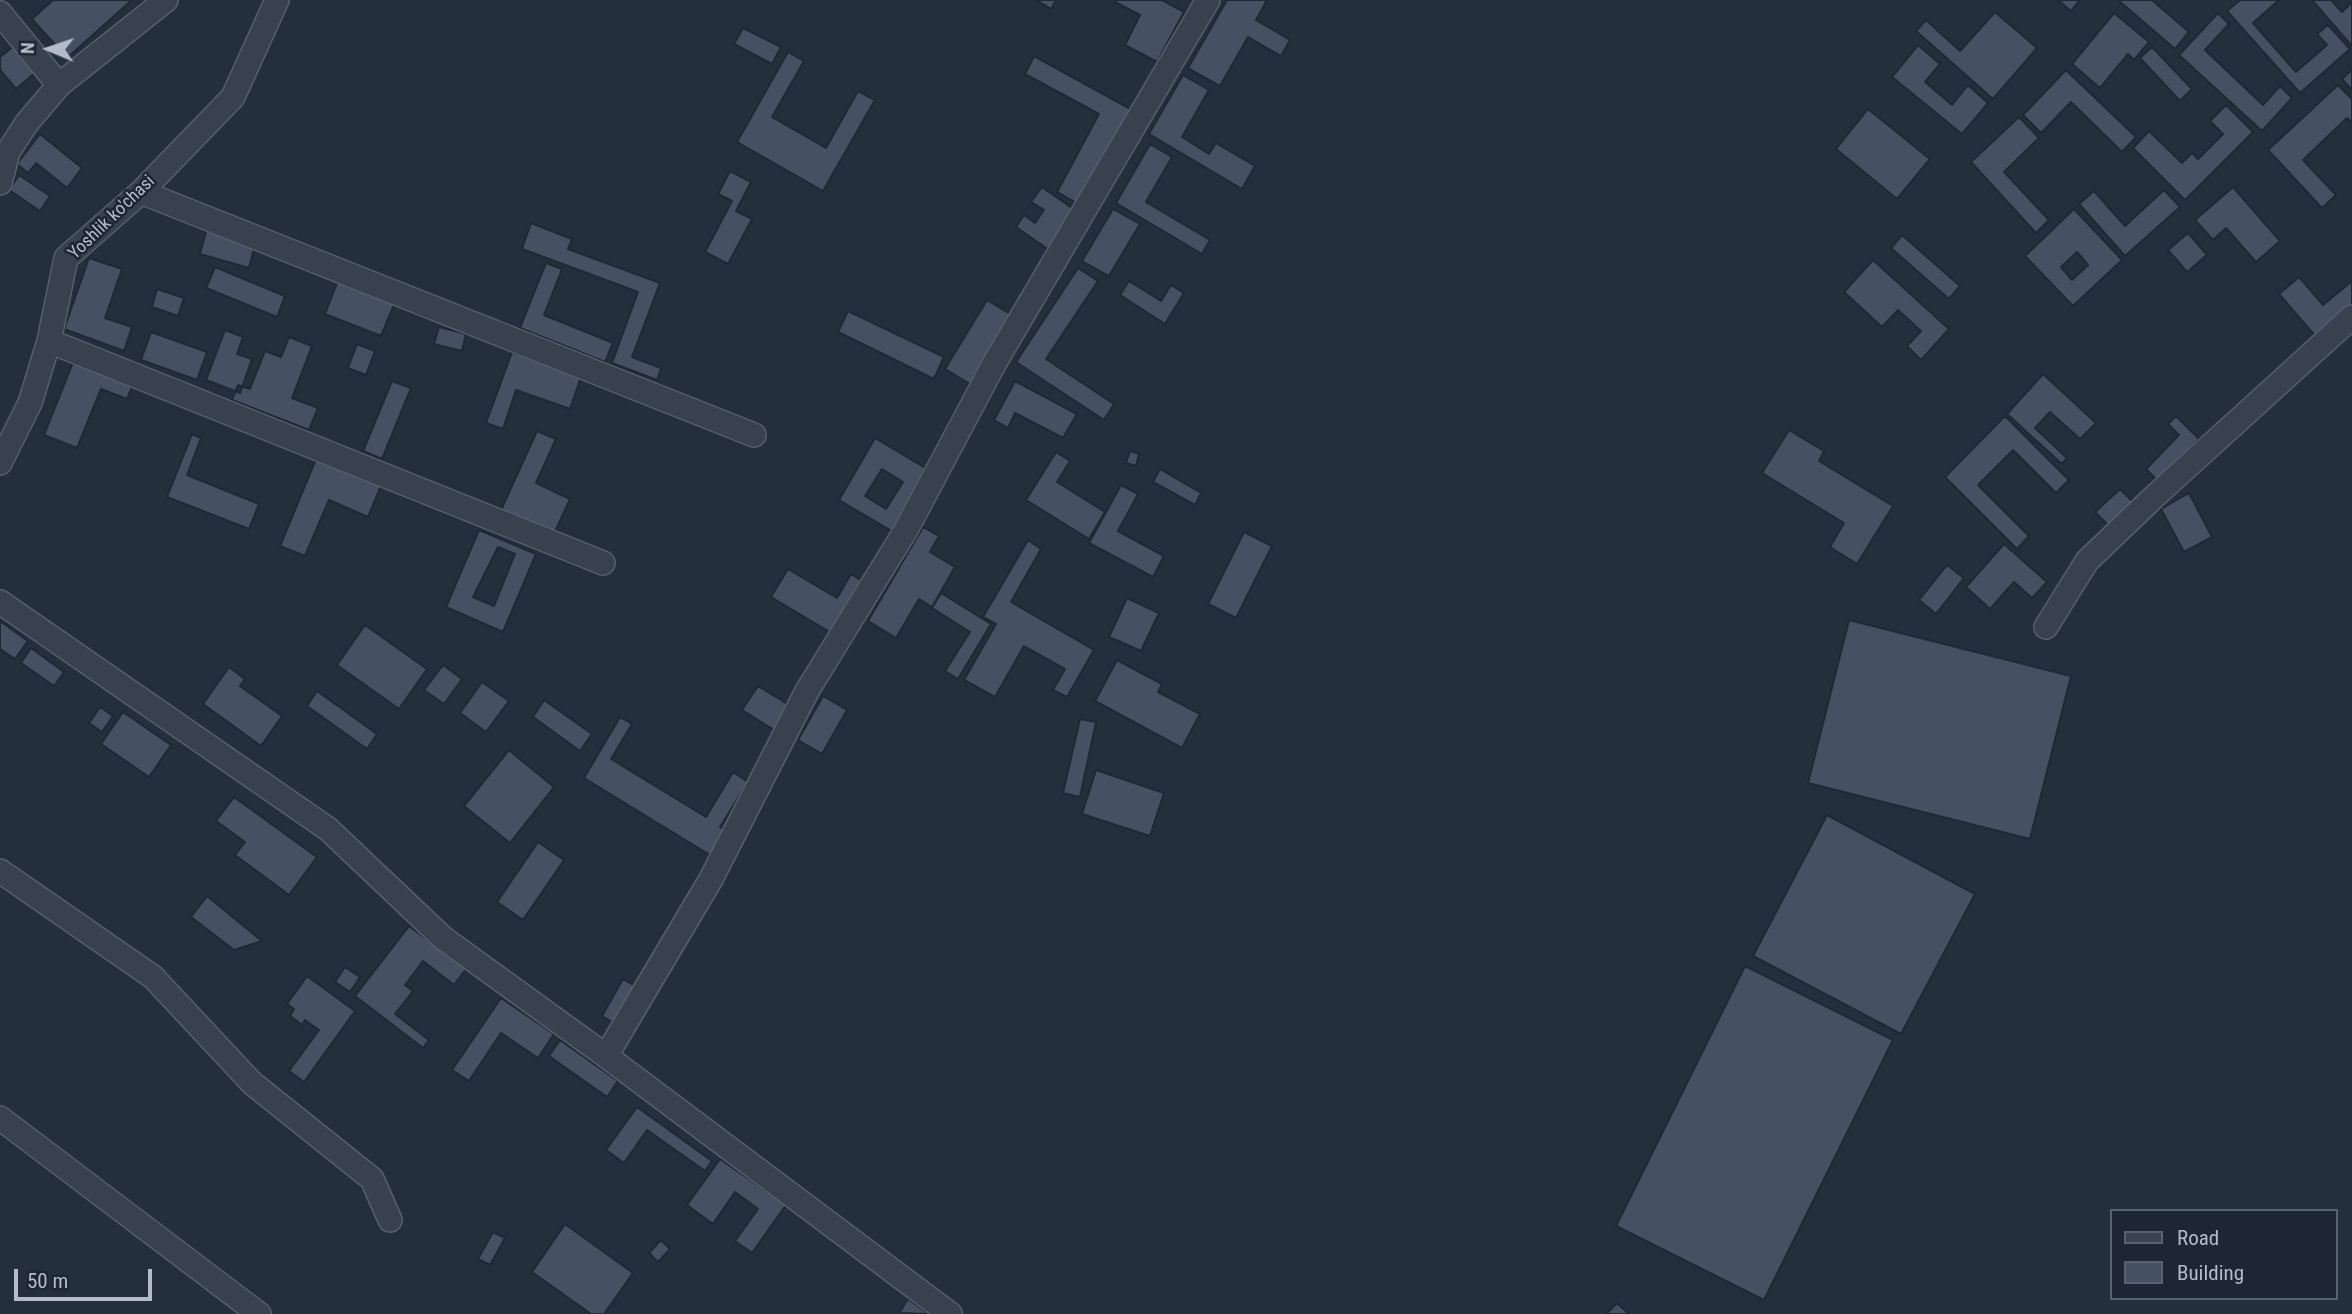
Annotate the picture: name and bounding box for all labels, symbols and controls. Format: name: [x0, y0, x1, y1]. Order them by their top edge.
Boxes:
north arrow: [14, 14, 84, 84]
text: N: [16, 42, 39, 54]
street label: Yoshlik ko'chasi: [64, 171, 160, 265]
legend: [2110, 1209, 2338, 1300]
text: Road: [2177, 1226, 2219, 1250]
scale bar: [18, 1254, 156, 1298]
text: Building: [2177, 1261, 2244, 1285]
text: 50 m: [27, 1269, 68, 1293]

